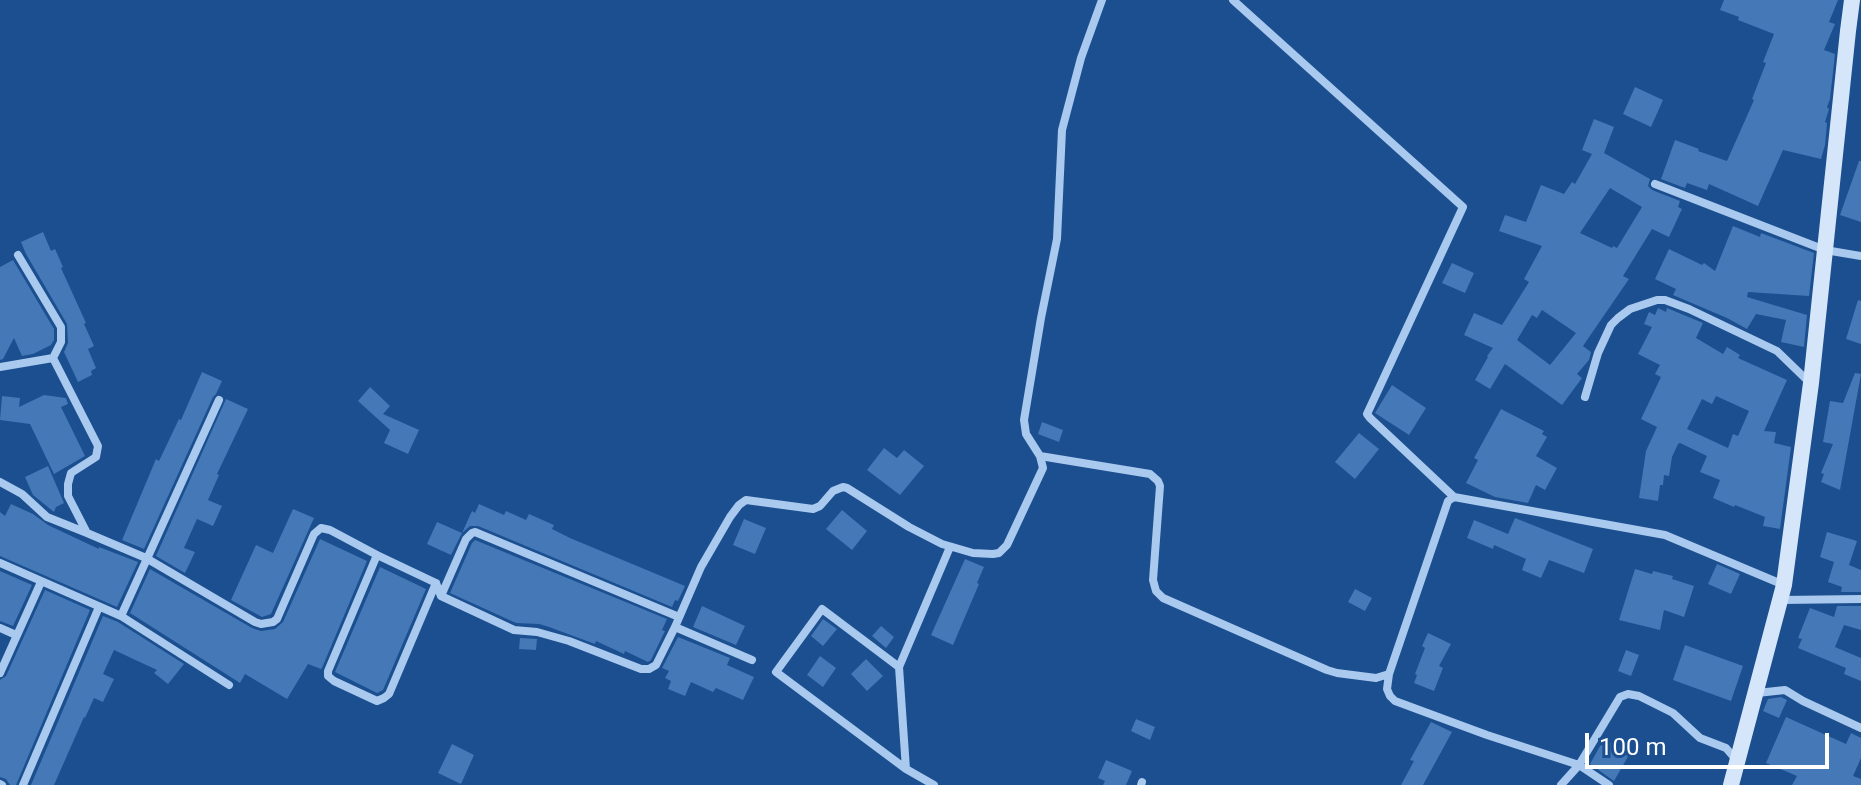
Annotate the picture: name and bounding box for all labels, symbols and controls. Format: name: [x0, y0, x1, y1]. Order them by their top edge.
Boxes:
scale bar: [1589, 717, 1833, 767]
text: 100 m: [1599, 733, 1666, 761]

